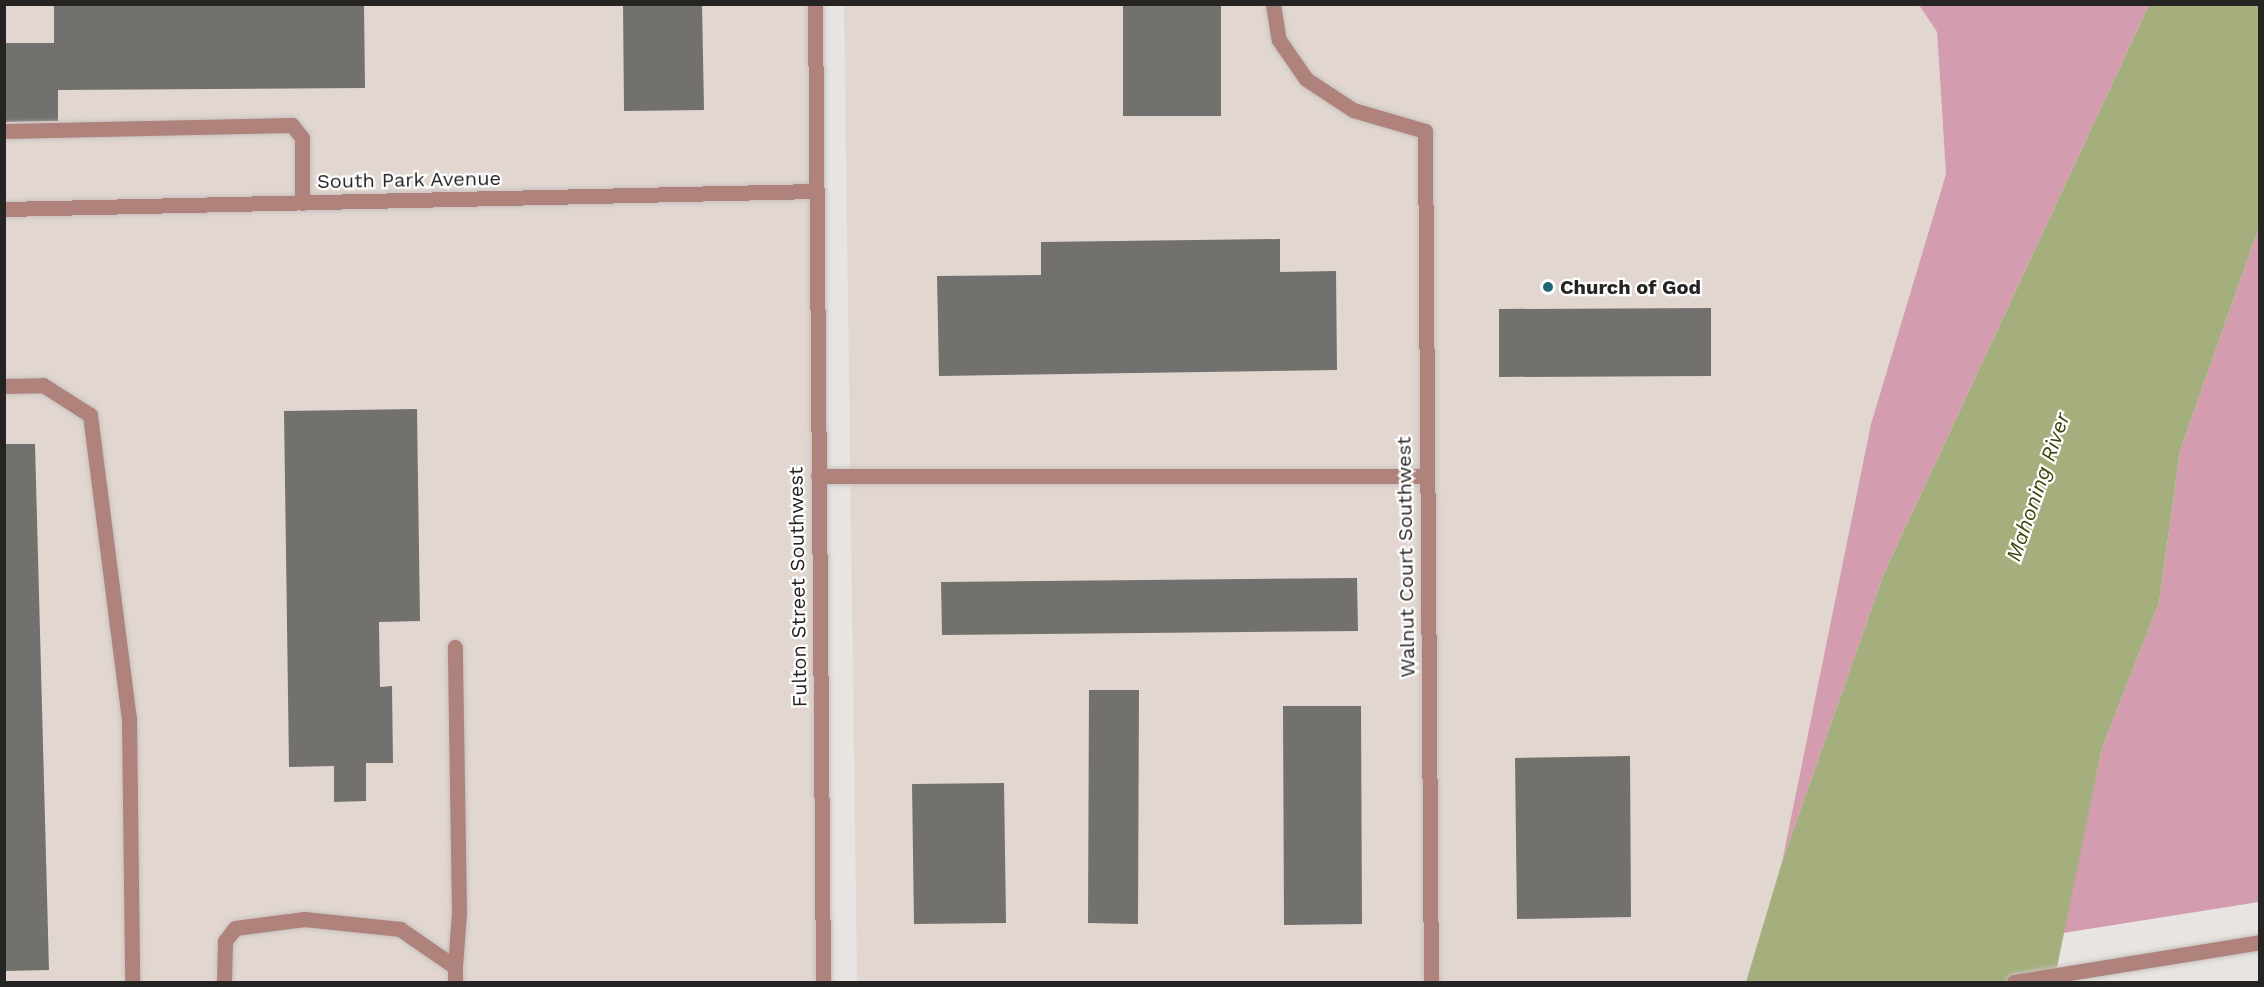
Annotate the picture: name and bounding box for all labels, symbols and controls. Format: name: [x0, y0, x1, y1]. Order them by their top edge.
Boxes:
street label: South Park Avenue: [316, 166, 502, 194]
place label: Church of God: [1560, 275, 1701, 299]
marker: Church of God: [1541, 280, 1555, 294]
water label: Mahoning River: [2001, 409, 2075, 565]
street label: Walnut Court Southwest: [1392, 436, 1420, 678]
street label: Fulton Street Southwest: [784, 466, 812, 708]

